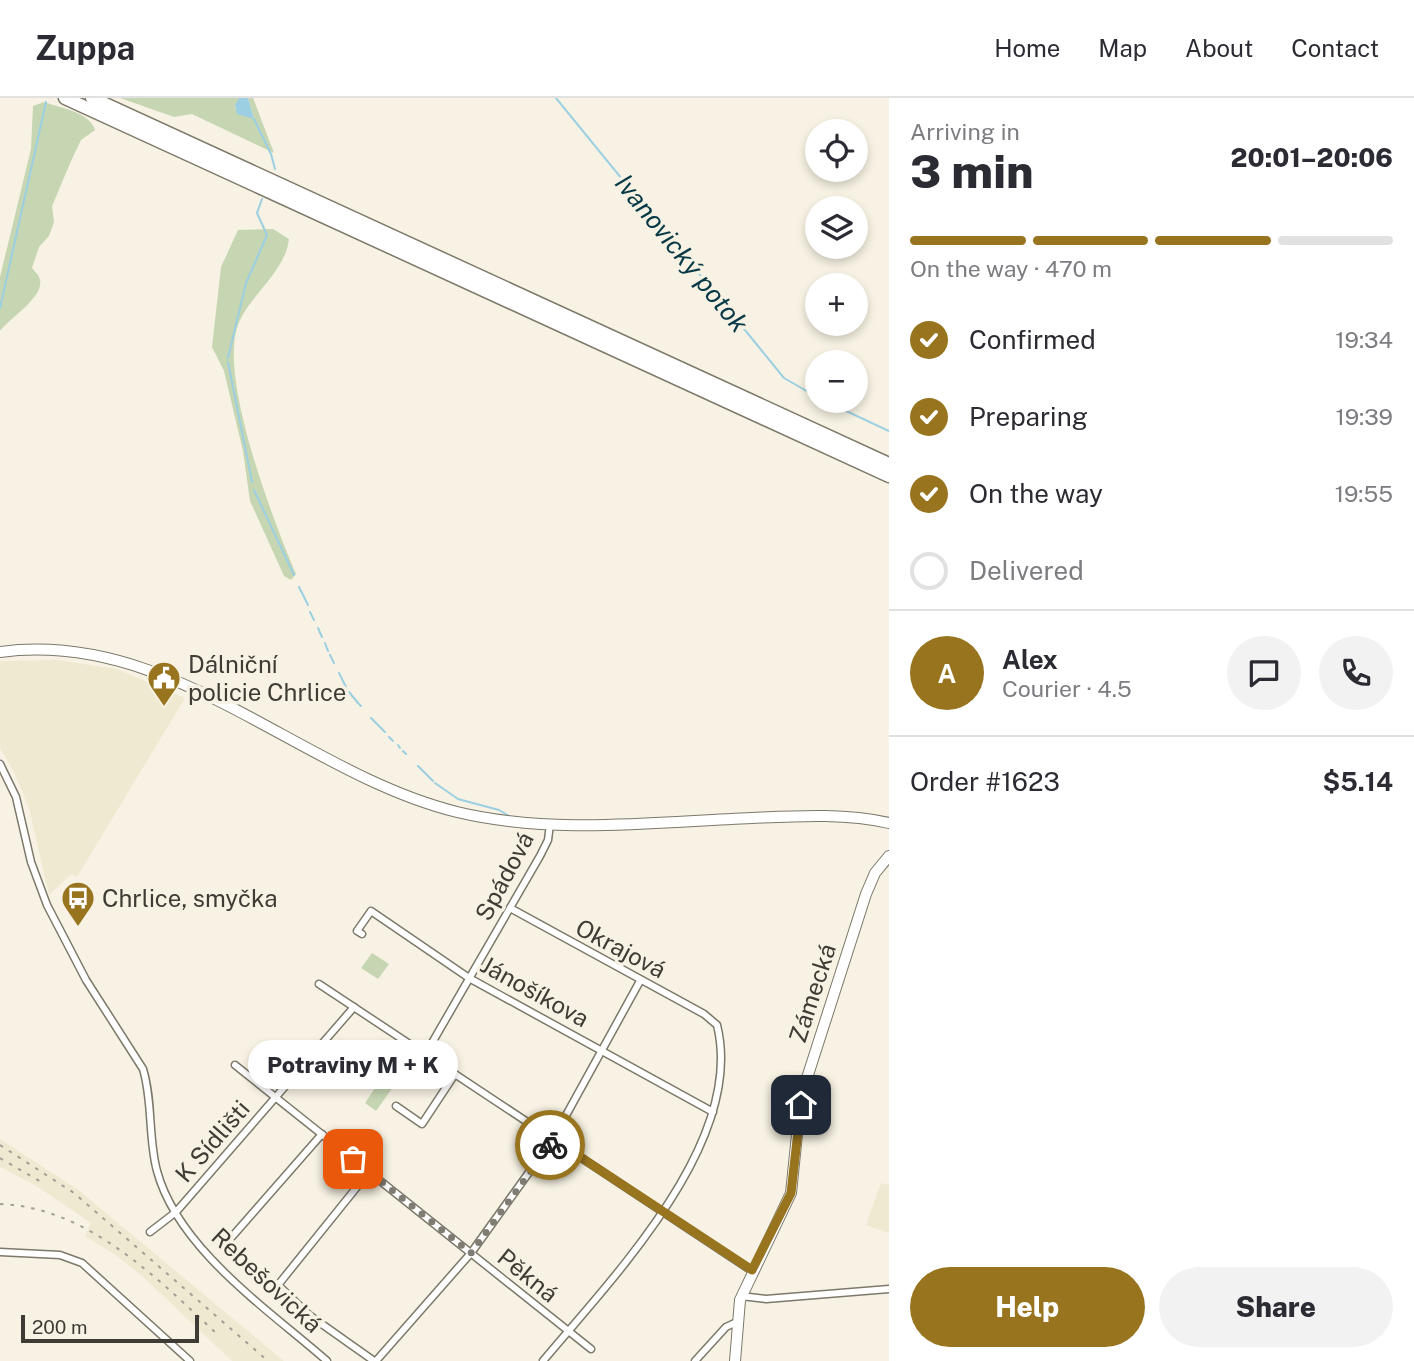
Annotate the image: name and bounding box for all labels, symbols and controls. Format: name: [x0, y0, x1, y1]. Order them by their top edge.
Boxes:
text: Zuppa: [35, 29, 135, 67]
text: Home: [994, 34, 1060, 62]
text: Map: [1098, 34, 1147, 62]
text: About: [1185, 34, 1253, 62]
text: Contact: [1291, 34, 1379, 62]
text: Arriving in: [910, 118, 1020, 145]
map controls: [805, 119, 868, 413]
button: locate: [805, 119, 868, 182]
text: 20:01–20:06: [1231, 142, 1393, 173]
text: 3 min: [910, 144, 1034, 198]
water label: Ivanovický potok: [609, 168, 755, 338]
button: layers: [805, 196, 868, 259]
text: On the way · 470 m: [910, 255, 1112, 282]
button: +: [805, 273, 868, 336]
icon: check: [910, 321, 948, 359]
text: Confirmed: [969, 324, 1096, 355]
text: 19:34: [1335, 326, 1393, 353]
button: −: [805, 350, 868, 413]
icon: check: [910, 398, 948, 436]
text: Preparing: [969, 401, 1088, 432]
text: 19:39: [1335, 403, 1393, 430]
icon: check: [910, 475, 948, 513]
text: On the way: [969, 478, 1103, 509]
text: 19:55: [1335, 480, 1393, 507]
text: Delivered: [969, 555, 1084, 586]
button: chat: [1227, 636, 1301, 710]
button: phone: [1319, 636, 1393, 710]
text: Alex: [1002, 644, 1058, 675]
place label: Dálniční policie Chrlice: [188, 650, 346, 706]
text: A: [938, 658, 956, 689]
public building icon: Dálniční policie Chrlice: [145, 659, 183, 708]
text: Courier · 4.5: [1002, 675, 1132, 702]
text: Order #1623: [910, 766, 1060, 797]
text: $5.14: [1323, 766, 1393, 797]
street label: Spádová: [469, 827, 539, 925]
bus stop icon: Chrlice, smyčka: [59, 879, 97, 928]
place label: Chrlice, smyčka: [102, 884, 277, 912]
street label: Okrajová: [571, 913, 671, 983]
street label: Zámecká: [783, 940, 841, 1046]
street label: Jánošíkova: [476, 950, 594, 1032]
callout: Potraviny M + K: [248, 1040, 458, 1089]
text: Potraviny M + K: [267, 1051, 439, 1078]
pin: [771, 1075, 831, 1135]
icon: home: [782, 1086, 820, 1124]
street label: K Sídlišti: [169, 1095, 255, 1187]
courier: [515, 1110, 585, 1180]
icon: bike: [531, 1126, 569, 1164]
pin: [323, 1129, 383, 1189]
icon: bag: [334, 1140, 372, 1178]
street label: Rebešovická: [206, 1222, 328, 1338]
street label: Pěkná: [492, 1242, 564, 1308]
button: Help: [910, 1267, 1145, 1347]
button: Share: [1159, 1267, 1393, 1347]
scale bar: [21, 1312, 200, 1344]
text: 200 m: [32, 1316, 88, 1338]

